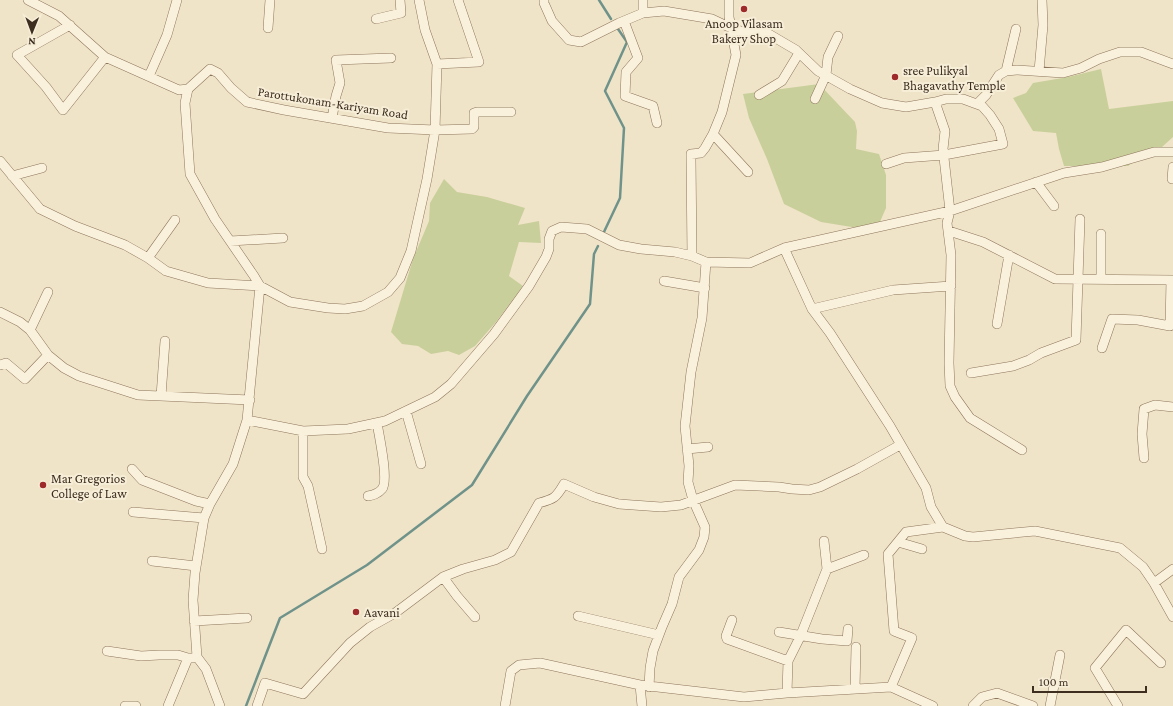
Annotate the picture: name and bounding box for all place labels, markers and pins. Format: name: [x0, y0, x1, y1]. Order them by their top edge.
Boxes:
marker: Anoop Vilasam Bakery Shop: [739, 4, 749, 14]
place label: Anoop Vilasam Bakery Shop: [705, 16, 784, 46]
place label: sree Pulikyal Bhagavathy Temple: [903, 63, 1006, 93]
marker: sree Pulikyal Bhagavathy Temple: [890, 72, 900, 82]
place label: Mar Gregorios College of Law: [51, 471, 127, 501]
marker: Mar Gregorios College of Law: [38, 480, 48, 490]
place label: Aavani: [364, 605, 400, 620]
marker: Aavani: [351, 607, 361, 617]

